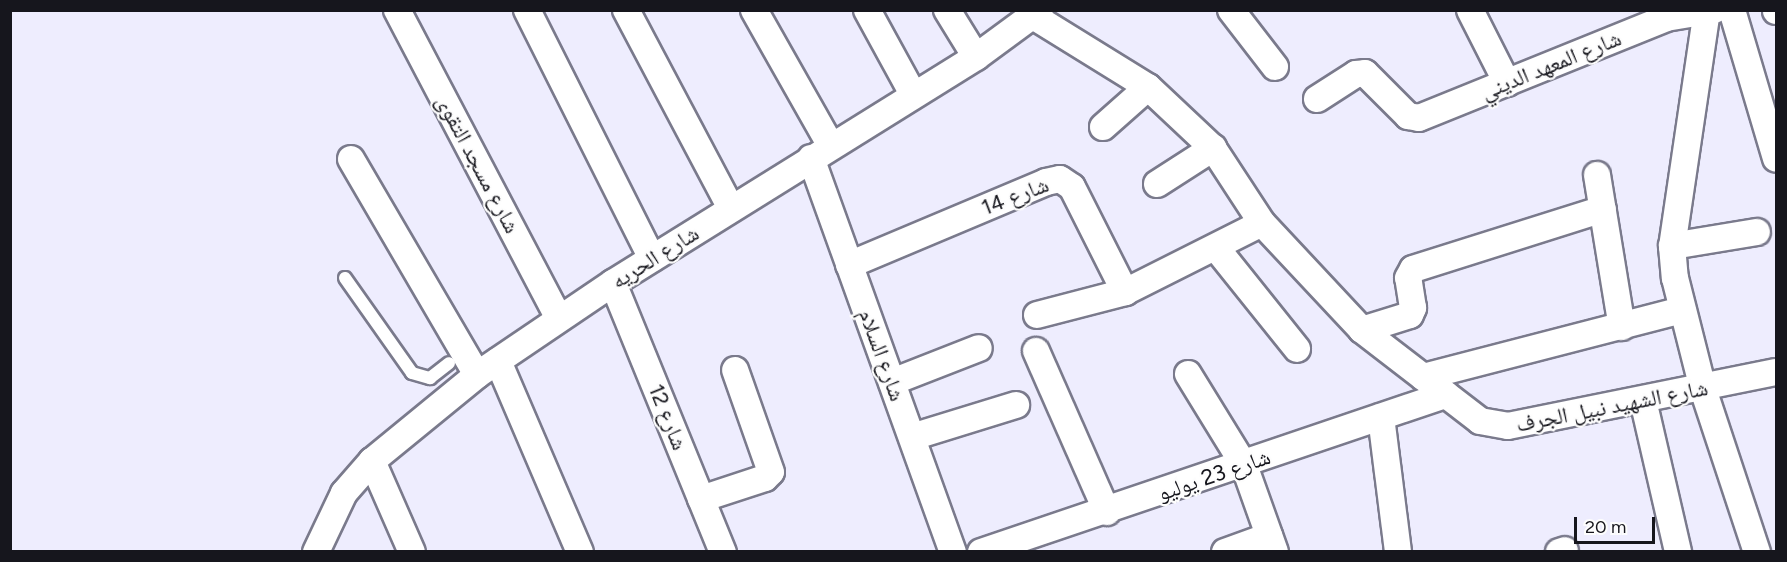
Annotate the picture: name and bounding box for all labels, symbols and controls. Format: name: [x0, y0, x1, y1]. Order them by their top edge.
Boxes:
street label: شارع المعهد الديني: [1477, 25, 1625, 105]
street label: شارع مسجد التقوى: [431, 90, 525, 238]
street label: شارع 14: [978, 171, 1052, 221]
street label: شارع الحريه: [606, 220, 704, 294]
street label: شارع السلام: [853, 305, 911, 405]
street label: شارع الشهيد نبيل الجرف: [1514, 374, 1710, 438]
street label: شارع 12: [643, 380, 693, 454]
street label: شارع 23 يوليو: [1154, 443, 1274, 507]
scale bar: [1577, 505, 1658, 543]
text: 20 m: [1585, 516, 1626, 538]

